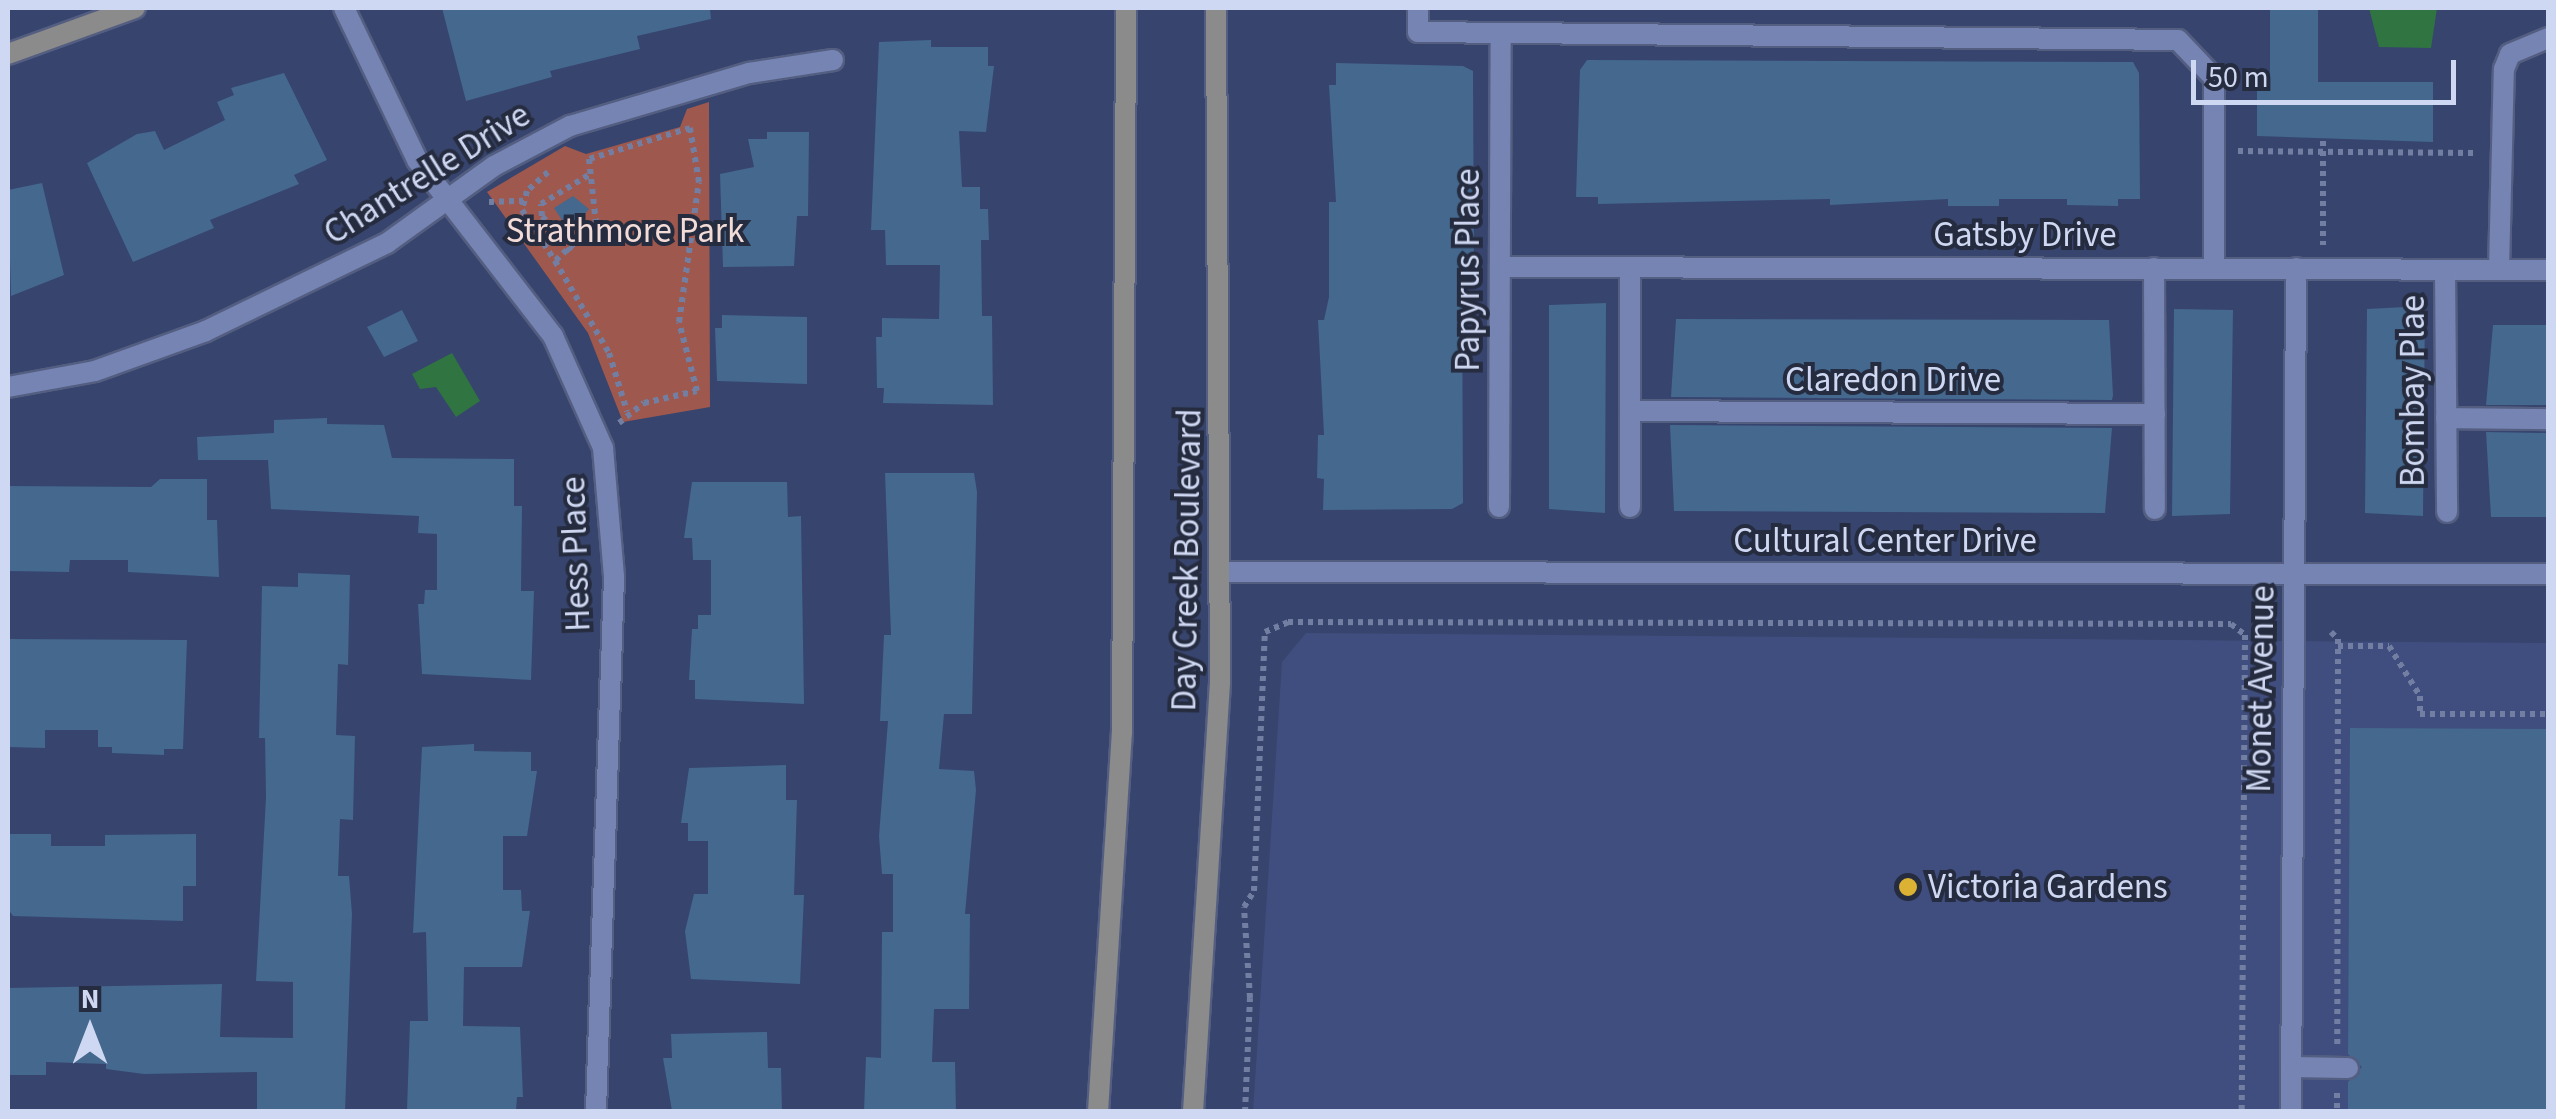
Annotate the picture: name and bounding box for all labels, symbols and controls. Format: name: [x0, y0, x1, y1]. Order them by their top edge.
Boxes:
scale bar: [2196, 40, 2461, 102]
text: 50 m: [2208, 56, 2269, 99]
street label: Chantrelle Drive: [316, 94, 538, 254]
street label: Papyrus Place: [1447, 168, 1489, 372]
park label: Strathmore Park: [506, 210, 744, 252]
street label: Gatsby Drive: [1933, 214, 2117, 256]
street label: Bombay Plae: [2392, 295, 2434, 487]
street label: Claredon Drive: [1785, 359, 2001, 401]
street label: Day Creek Boulevard: [1163, 408, 1211, 712]
street label: Hess Place: [552, 476, 600, 632]
street label: Cultural Center Drive: [1733, 520, 2037, 562]
street label: Monet Avenue: [2238, 585, 2284, 793]
place label: Victoria Gardens: [1928, 866, 2168, 908]
marker: Victoria Gardens: [1897, 876, 1919, 898]
north arrow: [40, 979, 140, 1079]
text: N: [81, 979, 99, 1019]

